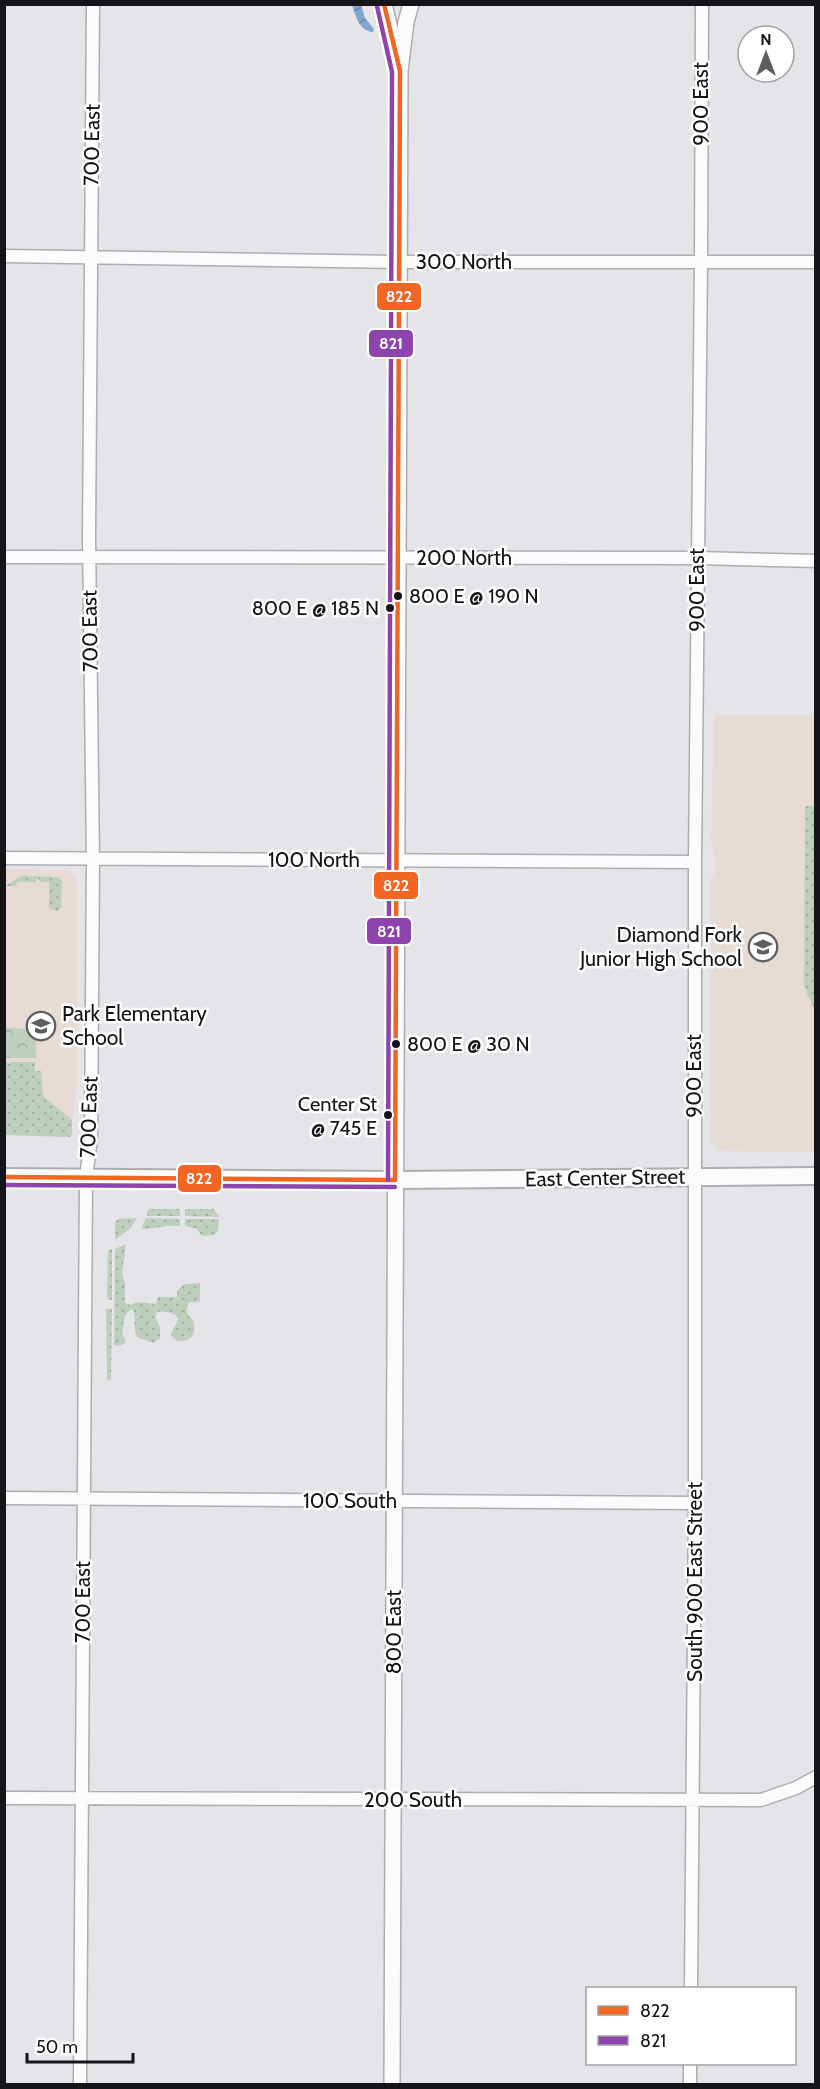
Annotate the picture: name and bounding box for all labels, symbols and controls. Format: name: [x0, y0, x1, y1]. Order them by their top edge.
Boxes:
north arrow: [736, 24, 796, 84]
text: N: [760, 30, 772, 49]
street label: 900 East: [688, 62, 713, 146]
street label: 700 East: [78, 104, 105, 186]
street label: 300 North: [416, 249, 512, 274]
line badge: 822: [376, 282, 422, 311]
text: 822: [386, 287, 412, 306]
line badge: 821: [368, 329, 414, 358]
text: 821: [379, 334, 403, 353]
street label: 200 North: [416, 545, 512, 570]
street label: 900 East: [684, 548, 709, 632]
place label: 800 E @ 190 N: [409, 584, 539, 608]
street label: 700 East: [76, 590, 103, 672]
marker: 800 E @ 190 N: [392, 590, 404, 602]
place label: 800 E @ 185 N: [252, 596, 379, 620]
marker: 800 E @ 185 N: [384, 602, 396, 614]
street label: 100 North: [268, 847, 360, 872]
line badge: 822: [373, 871, 419, 900]
text: 822: [383, 876, 409, 895]
line badge: 821: [366, 917, 412, 945]
text: 821: [377, 922, 401, 941]
place label: Diamond Fork Junior High School: [579, 922, 743, 971]
school or university icon: Diamond Fork Junior High School: [747, 931, 779, 963]
place label: Park Elementary School: [62, 1001, 207, 1050]
school or university icon: Park Elementary School: [25, 1010, 57, 1042]
place label: 800 E @ 30 N: [407, 1032, 530, 1056]
street label: 900 East: [681, 1034, 706, 1118]
marker: 800 E @ 30 N: [390, 1038, 402, 1050]
street label: 700 East: [75, 1076, 102, 1158]
place label: Center St @ 745 E: [298, 1092, 377, 1140]
marker: Center St @ 745 E: [382, 1109, 394, 1121]
line badge: 822: [177, 1164, 222, 1193]
street label: East Center Street: [525, 1164, 685, 1191]
text: 822: [186, 1169, 212, 1188]
street label: South 900 East Street: [682, 1482, 707, 1682]
street label: 100 South: [303, 1488, 397, 1513]
street label: 700 East: [70, 1561, 95, 1643]
street label: 800 East: [381, 1590, 406, 1674]
street label: 200 South: [364, 1787, 462, 1812]
legend: [586, 1987, 796, 2065]
text: 822: [640, 2000, 670, 2022]
scale bar: [27, 2026, 134, 2064]
text: 821: [640, 2030, 666, 2052]
text: 50 m: [36, 2036, 78, 2058]

